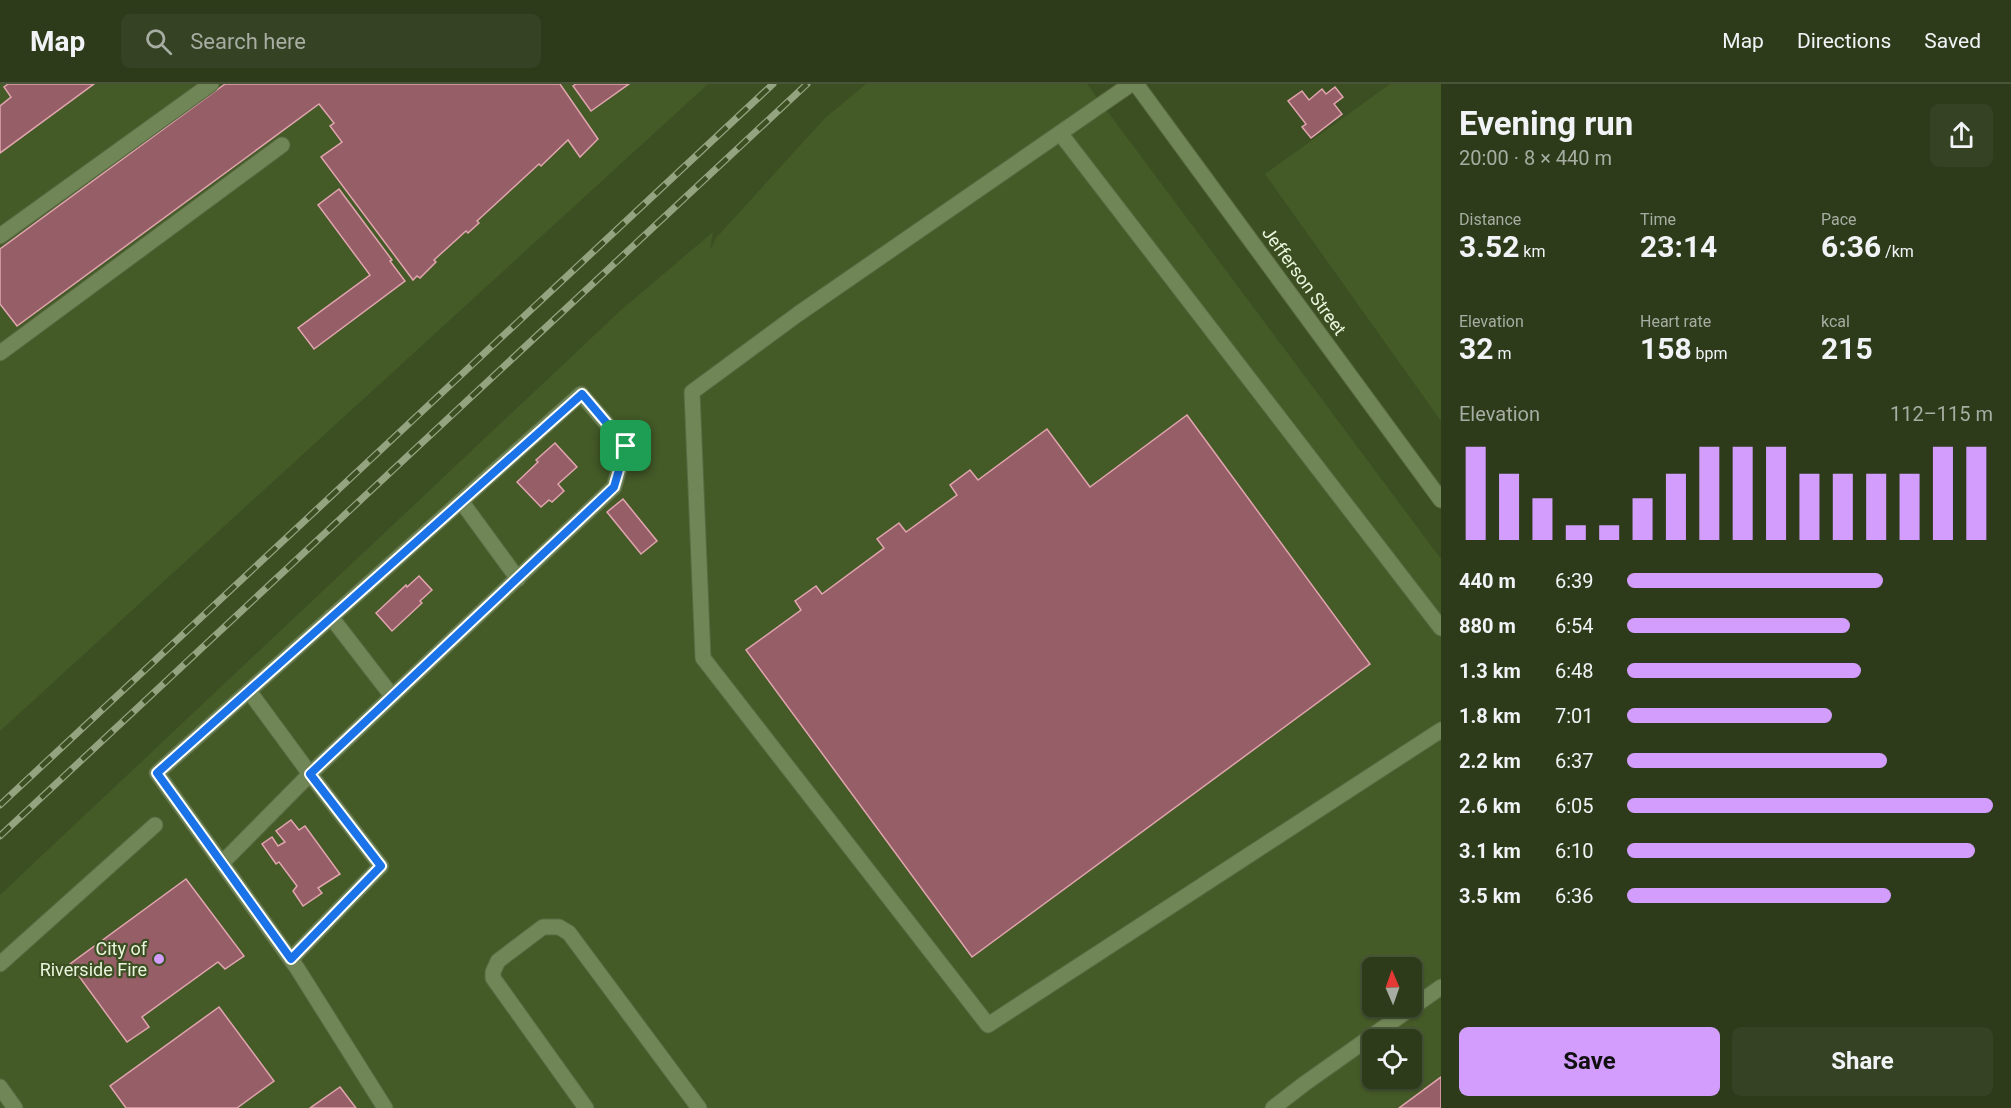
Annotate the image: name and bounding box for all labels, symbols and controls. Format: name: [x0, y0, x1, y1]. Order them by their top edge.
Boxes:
search box: [121, 14, 541, 68]
text: Map: [30, 25, 85, 58]
icon: search: [142, 25, 175, 58]
text: Search here: [190, 29, 306, 54]
text: Map: [1722, 29, 1764, 53]
text: Directions: [1797, 29, 1891, 53]
text: Saved: [1924, 29, 1981, 53]
text: Evening run: [1459, 104, 1633, 143]
button: share: [1930, 104, 1993, 167]
text: 20:00 · 8 × 440 m: [1459, 146, 1612, 170]
text: Distance: [1459, 210, 1521, 229]
text: Time: [1640, 210, 1676, 229]
text: Pace: [1821, 210, 1857, 229]
street label: Jefferson Street: [1258, 222, 1351, 339]
text: 3.52: [1459, 229, 1519, 264]
text: 23:14: [1640, 229, 1717, 264]
text: 6:36: [1821, 229, 1881, 264]
text: km: [1519, 242, 1545, 261]
text: /km: [1881, 242, 1914, 261]
text: Elevation: [1459, 312, 1524, 331]
text: Heart rate: [1640, 312, 1711, 331]
text: kcal: [1821, 312, 1850, 331]
text: 32: [1459, 331, 1493, 366]
text: 158: [1640, 331, 1692, 366]
text: 215: [1821, 331, 1873, 366]
text: m: [1493, 344, 1511, 363]
text: bpm: [1692, 344, 1728, 363]
text: Elevation: [1459, 402, 1540, 426]
text: 112–115 m: [1890, 402, 1993, 426]
pin: [600, 420, 651, 471]
icon: arrive: [609, 429, 642, 462]
text: 440 m: [1459, 569, 1516, 593]
text: 6:39: [1555, 569, 1594, 593]
text: 880 m: [1459, 614, 1516, 638]
text: 6:54: [1555, 614, 1594, 638]
text: 1.3 km: [1459, 659, 1521, 683]
text: 6:48: [1555, 659, 1594, 683]
text: 1.8 km: [1459, 704, 1521, 728]
text: 7:01: [1555, 704, 1594, 728]
text: 2.2 km: [1459, 749, 1521, 773]
text: 6:37: [1555, 749, 1594, 773]
text: 2.6 km: [1459, 794, 1521, 818]
text: 6:05: [1555, 794, 1594, 818]
text: 3.1 km: [1459, 839, 1521, 863]
text: 6:10: [1555, 839, 1594, 863]
text: 3.5 km: [1459, 884, 1521, 908]
text: 6:36: [1555, 884, 1594, 908]
place label: City of Riverside Fire: [40, 938, 148, 980]
marker: City of Riverside Fire: [152, 952, 166, 966]
north arrow: [1362, 957, 1422, 1017]
map controls: [1362, 957, 1422, 1089]
button: Save: [1459, 1027, 1720, 1096]
button: Share: [1732, 1027, 1993, 1096]
button: locate: [1362, 1029, 1422, 1089]

